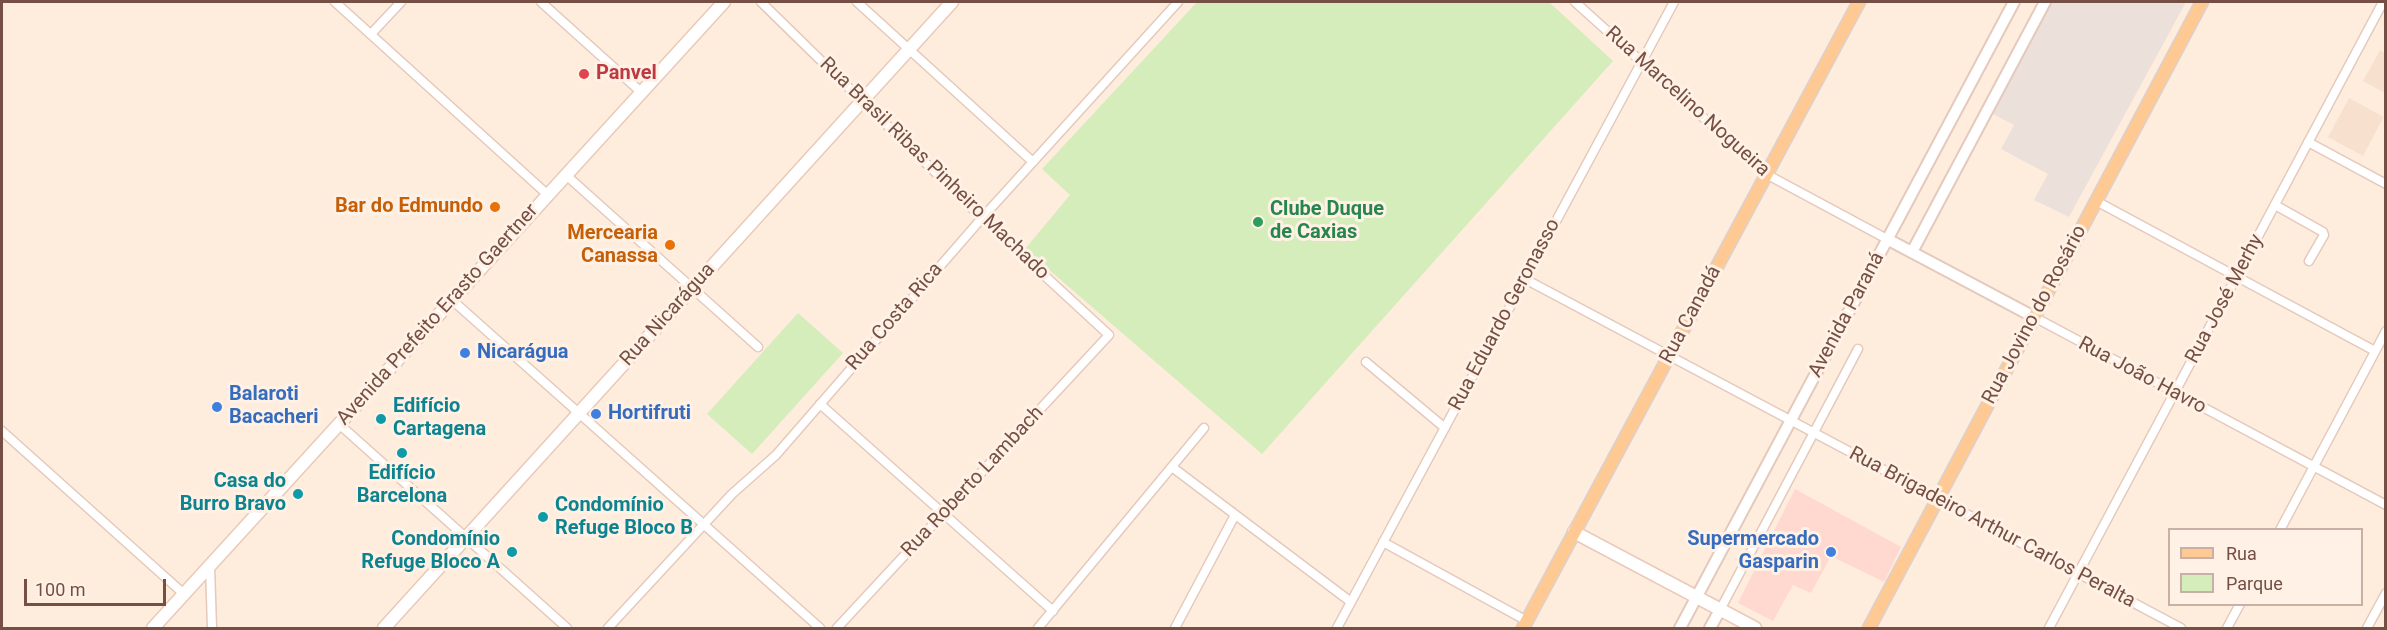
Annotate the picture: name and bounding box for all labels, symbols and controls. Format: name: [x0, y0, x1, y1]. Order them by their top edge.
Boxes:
street label: Rua Marcelino Nogueira: [1600, 22, 1774, 182]
street label: Rua Brasil Ribas Pinheiro Machado: [814, 53, 1054, 285]
place label: Panvel: [596, 62, 657, 86]
marker: Panvel: [577, 67, 591, 81]
place label: Bar do Edmundo: [335, 195, 483, 219]
place label: Clube Duque de Caxias: [1270, 198, 1384, 245]
street label: Avenida Prefeito Erasto Gaertner: [332, 199, 544, 431]
marker: Bar do Edmundo: [488, 200, 502, 214]
marker: Clube Duque de Caxias: [1251, 215, 1265, 229]
street label: Rua Eduardo Geronasso: [1444, 215, 1566, 415]
street label: Rua Jovino do Rosário: [1978, 221, 2092, 409]
place label: Mercearia Canassa: [567, 222, 658, 269]
street label: Rua José Merhy: [2181, 230, 2269, 368]
marker: Mercearia Canassa: [663, 238, 677, 252]
street label: Avenida Paraná: [1804, 248, 1890, 382]
street label: Rua Costa Rica: [842, 258, 948, 376]
street label: Rua Nicarágua: [616, 259, 720, 371]
street label: Rua Canadá: [1655, 262, 1727, 368]
street label: Rua João Havro: [2074, 332, 2210, 420]
place label: Nicarágua: [477, 341, 569, 365]
marker: Nicarágua: [458, 346, 472, 360]
place label: Balaroti Bacacheri: [229, 383, 319, 430]
place label: Edifício Cartagena: [393, 395, 486, 442]
marker: Balaroti Bacacheri: [210, 400, 224, 414]
place label: Hortifruti: [608, 402, 691, 426]
street label: Rua Roberto Lambach: [897, 402, 1049, 562]
marker: Hortifruti: [589, 407, 603, 421]
marker: Edifício Cartagena: [374, 412, 388, 426]
street label: Rua Brigadeiro Arthur Carlos Peralta: [1845, 442, 2139, 614]
marker: Edifício Barcelona: [395, 446, 409, 460]
place label: Edifício Barcelona: [357, 462, 447, 509]
place label: Casa do Burro Bravo: [180, 470, 286, 517]
marker: Casa do Burro Bravo: [291, 487, 305, 501]
place label: Condomínio Refuge Bloco B: [555, 494, 693, 541]
marker: Condomínio Refuge Bloco B: [536, 510, 550, 524]
place label: Condomínio Refuge Bloco A: [361, 528, 500, 575]
place label: Supermercado Gasparin: [1687, 528, 1819, 575]
legend: [2168, 528, 2363, 606]
text: Rua: [2226, 543, 2257, 564]
marker: Condomínio Refuge Bloco A: [505, 545, 519, 559]
marker: Supermercado Gasparin: [1824, 545, 1838, 559]
scale bar: [27, 567, 170, 605]
text: Parque: [2226, 573, 2283, 594]
text: 100 m: [35, 579, 86, 600]

